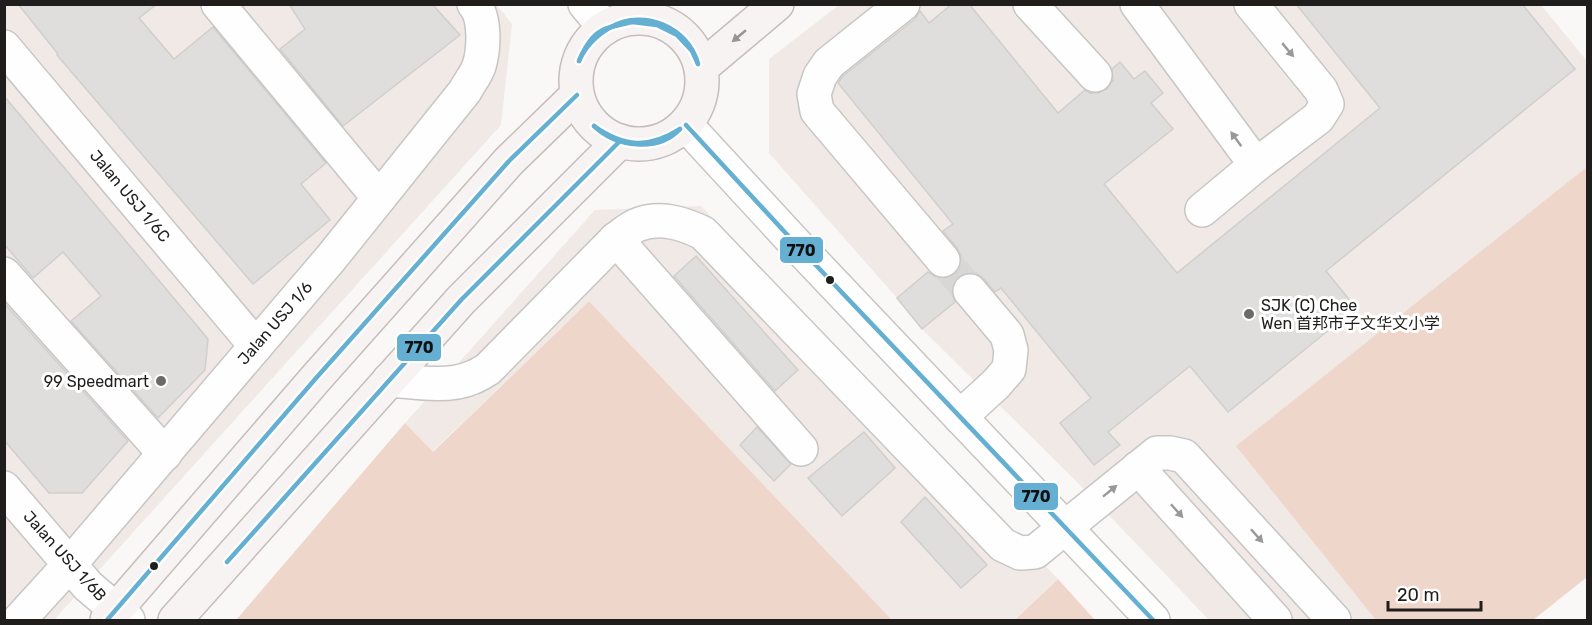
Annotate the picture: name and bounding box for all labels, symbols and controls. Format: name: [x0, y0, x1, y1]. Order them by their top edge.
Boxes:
one-way arrow: [732, 29, 747, 42]
one-way arrow: [1281, 42, 1294, 58]
one-way arrow: [1230, 131, 1242, 147]
street label: Jalan USJ 1/6C: [86, 146, 174, 246]
line badge: 770: [779, 236, 824, 264]
text: 770: [786, 241, 816, 260]
unlabelled marker: [824, 274, 836, 286]
street label: Jalan USJ 1/6: [234, 277, 316, 368]
place label: SJK (C) Chee Wen 首邦市子文华文小学: [1261, 296, 1440, 333]
marker: SJK (C) Chee Wen 首邦市子文华文小学: [1242, 307, 1256, 321]
line badge: 770: [396, 333, 442, 362]
text: 770: [404, 338, 434, 357]
place label: 99 Speedmart: [44, 372, 149, 391]
marker: 99 Speedmart: [154, 374, 168, 388]
line badge: 770: [1013, 482, 1059, 511]
one-way arrow: [1102, 485, 1117, 498]
text: 770: [1021, 487, 1051, 506]
one-way arrow: [1170, 504, 1184, 519]
street label: Jalan USJ 1/6B: [20, 507, 110, 605]
one-way arrow: [1250, 528, 1264, 543]
unlabelled marker: [148, 560, 160, 572]
scale bar: [1388, 574, 1481, 612]
text: 20 m: [1397, 584, 1439, 606]

